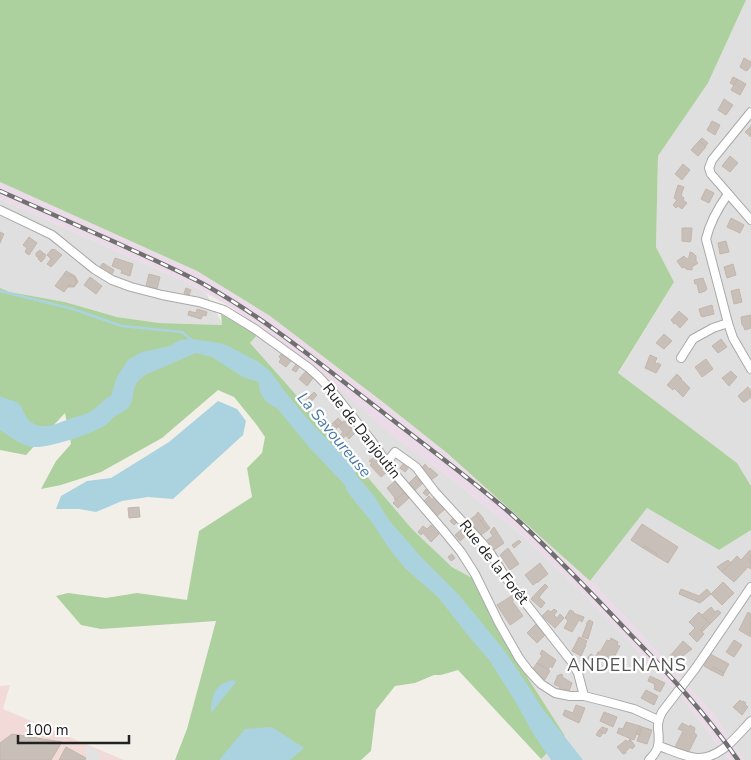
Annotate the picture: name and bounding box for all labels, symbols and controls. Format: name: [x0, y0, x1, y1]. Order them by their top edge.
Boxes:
street label: Rue de Danjoutin: [318, 379, 406, 483]
water label: La Savoureuse: [292, 388, 376, 483]
street label: Rue de la Forêt: [455, 516, 534, 609]
district label: ANDELNANS: [567, 653, 687, 677]
scale bar: [18, 712, 129, 744]
text: 100 m: [25, 720, 69, 740]

